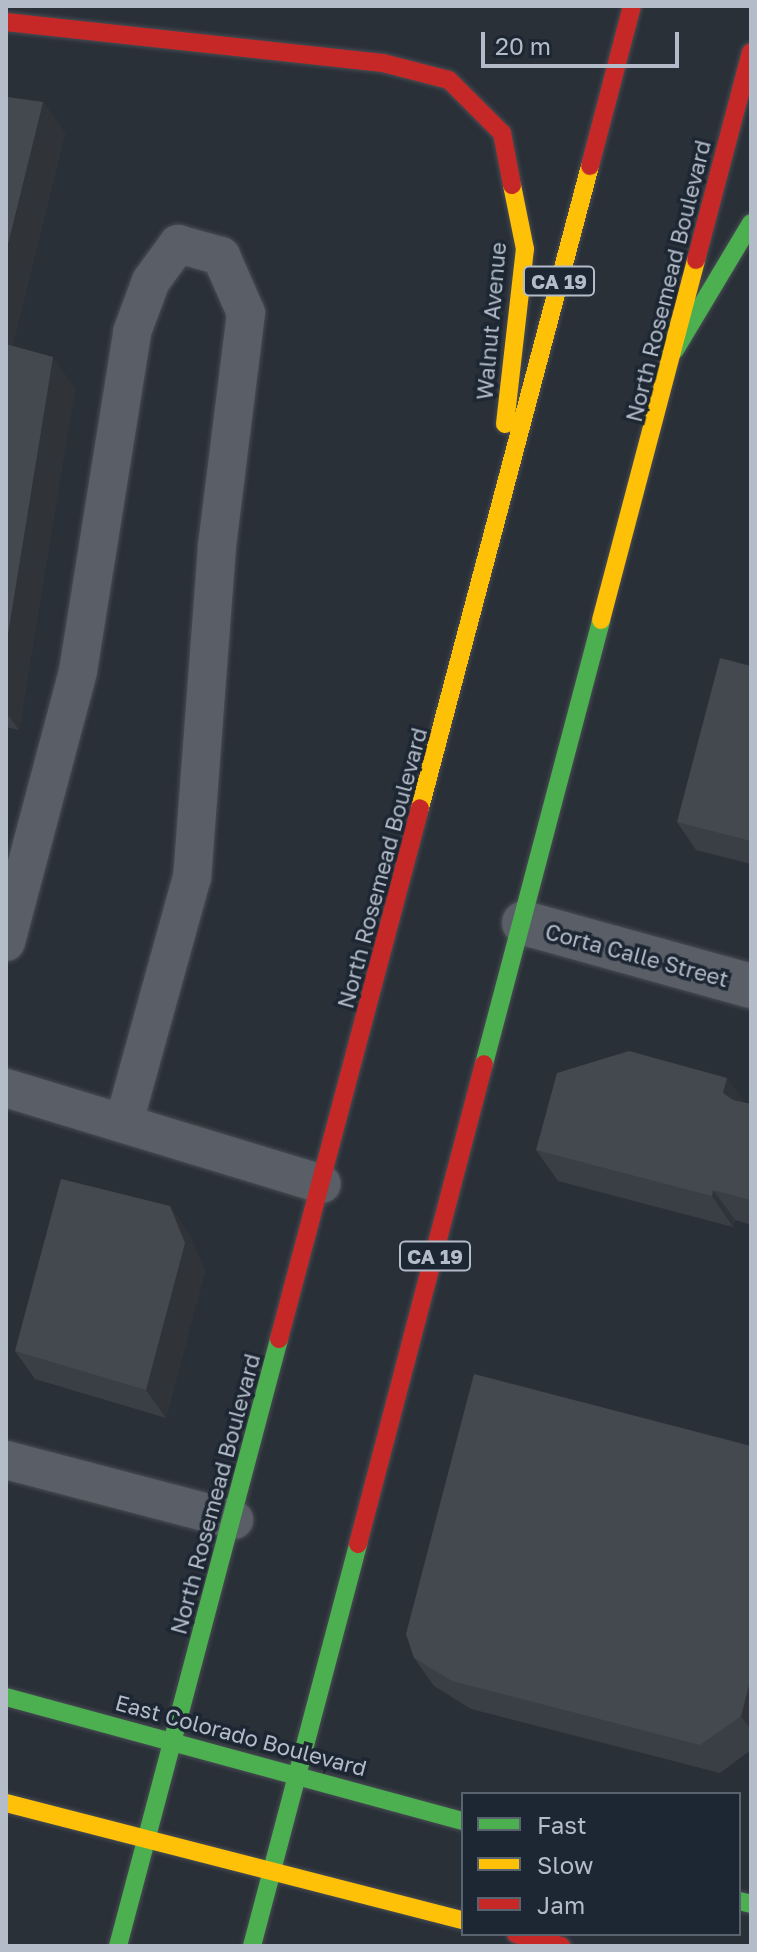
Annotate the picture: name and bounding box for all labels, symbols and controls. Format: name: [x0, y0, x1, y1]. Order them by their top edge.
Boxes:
scale bar: [485, 16, 683, 66]
text: 20 m: [495, 31, 551, 60]
street label: North Rosemead Boulevard: [620, 138, 716, 424]
street label: Walnut Avenue: [471, 241, 511, 401]
road number: CA 19: [523, 265, 595, 297]
street label: North Rosemead Boulevard: [332, 725, 432, 1011]
street label: Corta Calle Street: [543, 918, 731, 992]
road number: CA 19: [399, 1240, 471, 1272]
street label: North Rosemead Boulevard: [165, 1351, 265, 1637]
street label: East Colorado Boulevard: [112, 1689, 370, 1781]
legend: [461, 1792, 741, 1936]
text: Fast: [537, 1810, 587, 1839]
text: Slow: [537, 1850, 593, 1879]
text: Jam: [537, 1890, 585, 1919]

